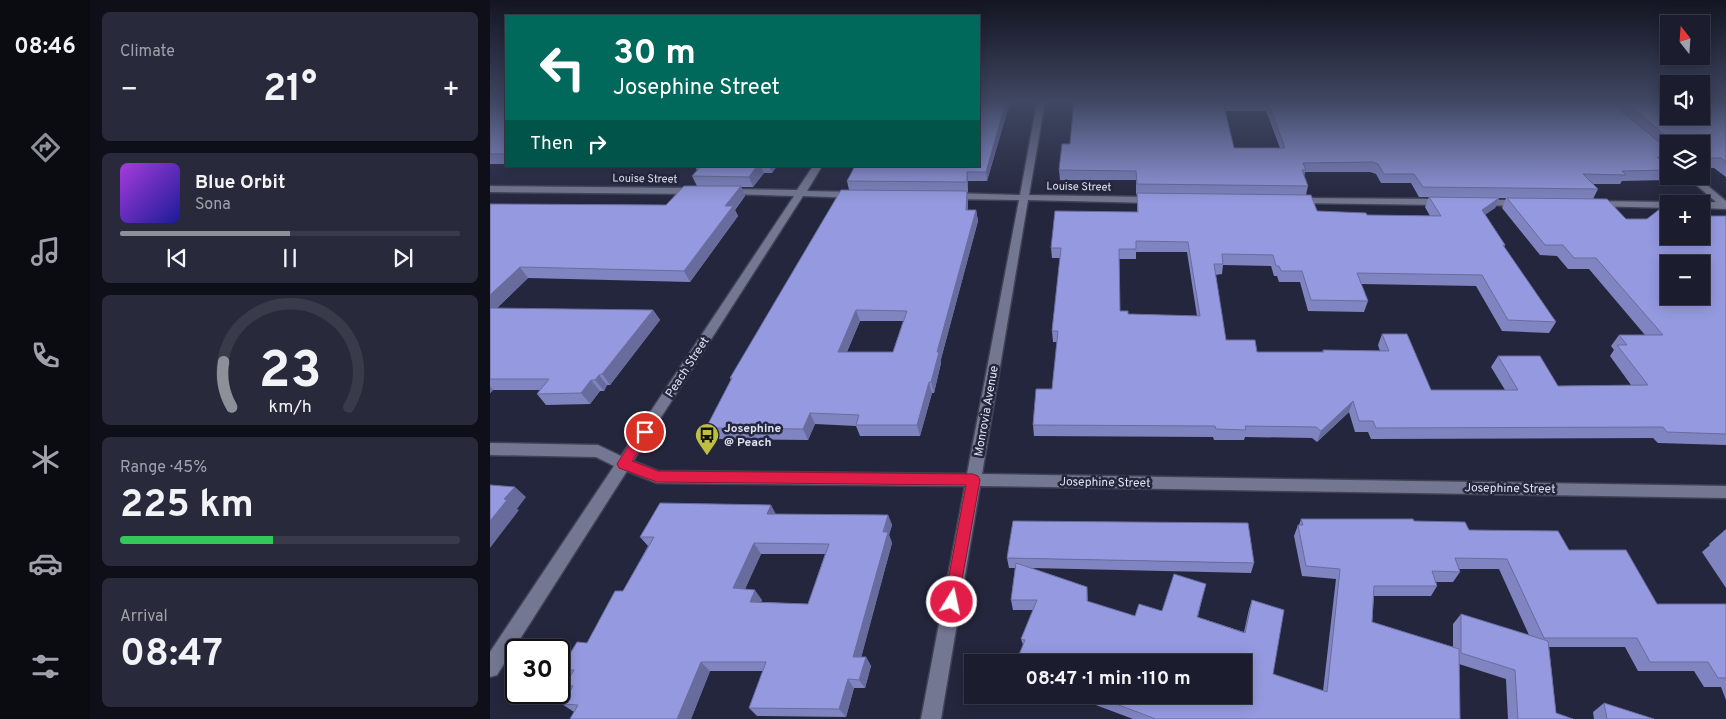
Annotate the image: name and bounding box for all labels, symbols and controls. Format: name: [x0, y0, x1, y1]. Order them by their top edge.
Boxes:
north arrow: [1660, 15, 1710, 65]
map controls: [1660, 15, 1710, 305]
text: 30 m: [613, 32, 696, 76]
text: 08:46: [14, 34, 76, 61]
icon: left: [530, 35, 595, 100]
text: Climate: [120, 42, 175, 62]
text: 21°: [263, 66, 317, 115]
text: −: [120, 73, 138, 109]
text: +: [442, 73, 460, 109]
text: Josephine Street: [613, 75, 780, 102]
button: sound: [1660, 75, 1710, 125]
icon: directions: [28, 130, 63, 165]
icon: right: [583, 130, 611, 158]
text: Then: [530, 132, 573, 156]
button: layers: [1660, 135, 1710, 185]
text: Blue Orbit: [195, 171, 285, 195]
street label: Louise Street: [612, 171, 678, 187]
street label: Louise Street: [1046, 179, 1112, 195]
text: Sona: [195, 195, 231, 215]
button: +: [1660, 195, 1710, 245]
icon: music: [28, 234, 63, 269]
icon: previous: [163, 244, 191, 272]
icon: pause: [276, 244, 304, 272]
icon: next: [389, 244, 417, 272]
button: −: [1660, 255, 1710, 305]
street label: Peach Street: [662, 334, 713, 401]
icon: phone: [28, 338, 63, 373]
text: 23: [259, 340, 321, 406]
street label: Monrovia Avenue: [971, 364, 1003, 458]
text: km/h: [268, 396, 312, 419]
pin: [624, 411, 666, 453]
icon: arrive: [631, 418, 659, 446]
place label: Josephine @ Peach: [724, 421, 781, 451]
bus stop icon: Josephine @ Peach: [694, 422, 720, 456]
icon: climate: [28, 442, 63, 477]
text: Range · 45%: [120, 458, 207, 478]
street label: Josephine Street: [1059, 474, 1151, 492]
street label: Josephine Street: [1464, 480, 1556, 498]
text: 225 km: [120, 482, 254, 531]
icon: car: [28, 546, 63, 581]
position arrow: [925, 575, 977, 627]
text: Arrival: [120, 607, 168, 627]
text: 08:47: [120, 631, 223, 680]
speed limit sign: 30: [505, 639, 570, 704]
icon: filters: [28, 649, 63, 684]
text: 08:47 · 1 min · 110 m: [1025, 667, 1191, 691]

